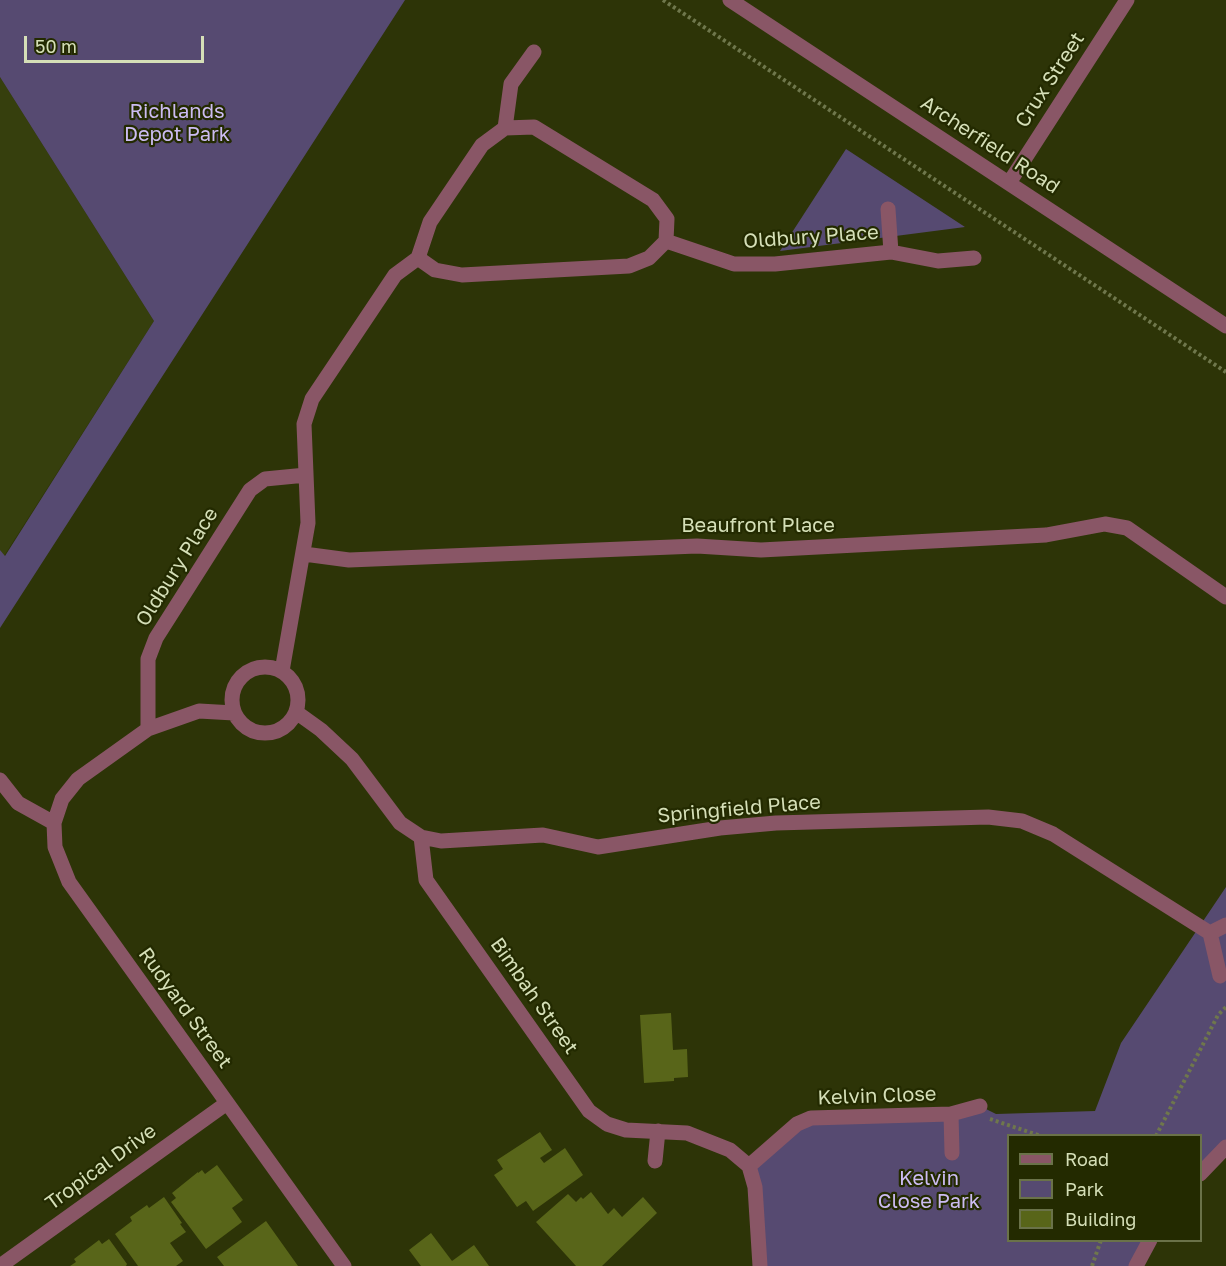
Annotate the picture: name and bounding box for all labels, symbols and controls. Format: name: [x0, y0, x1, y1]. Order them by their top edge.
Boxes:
scale bar: [27, 24, 207, 62]
street label: Crux Street: [1010, 28, 1090, 132]
text: 50 m: [35, 35, 77, 57]
street label: Archerfield Road: [916, 91, 1064, 199]
park label: Richlands Depot Park: [124, 100, 230, 147]
street label: Oldbury Place: [743, 220, 879, 254]
street label: Oldbury Place: [131, 503, 223, 631]
street label: Beaufront Place: [681, 514, 835, 538]
street label: Springfield Place: [656, 790, 822, 828]
street label: Bimbah Street: [485, 933, 583, 1059]
street label: Rudyard Street: [133, 943, 237, 1073]
street label: Kelvin Close: [817, 1082, 937, 1110]
street label: Tropical Drive: [41, 1119, 161, 1215]
legend: [1007, 1134, 1202, 1242]
text: Road: [1065, 1148, 1109, 1170]
park label: Kelvin Close Park: [878, 1167, 980, 1214]
text: Park: [1065, 1178, 1104, 1200]
text: Building: [1065, 1208, 1136, 1230]

